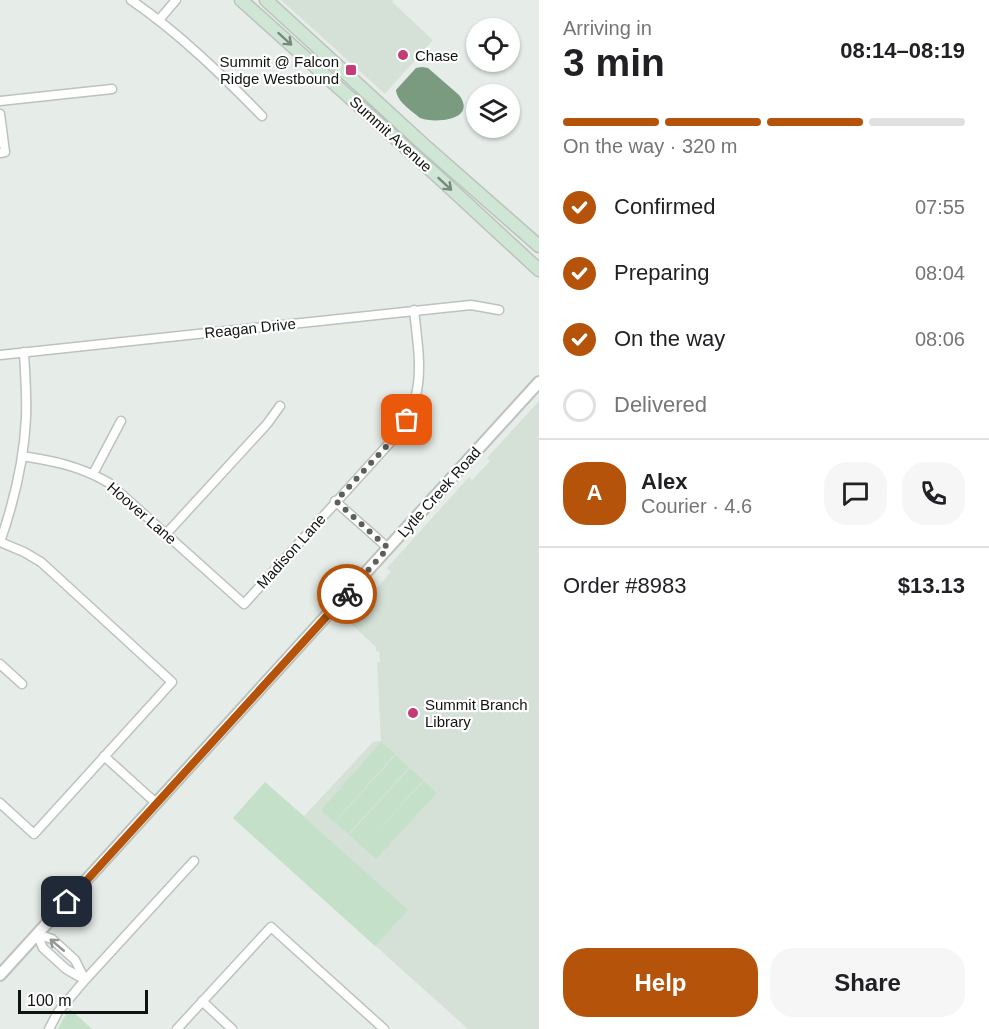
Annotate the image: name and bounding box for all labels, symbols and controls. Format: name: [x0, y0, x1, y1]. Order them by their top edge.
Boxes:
text: Arriving in: [563, 17, 652, 39]
map controls: [466, 18, 520, 138]
button: locate: [466, 18, 520, 72]
one-way arrow: [277, 32, 292, 46]
text: 08:14–08:19: [840, 38, 965, 63]
text: 3 min: [563, 41, 665, 84]
place label: Chase: [415, 47, 458, 64]
marker: Chase: [396, 48, 410, 62]
place label: Summit @ Falcon Ridge Westbound: [220, 53, 339, 87]
marker: Summit @ Falcon Ridge Westbound: [344, 63, 358, 77]
button: layers: [466, 84, 520, 138]
street label: Summit Avenue: [346, 93, 436, 175]
text: On the way · 320 m: [563, 135, 738, 157]
one-way arrow: [438, 177, 453, 191]
icon: check: [563, 191, 596, 224]
text: Confirmed: [614, 194, 715, 219]
text: 07:55: [915, 196, 965, 218]
icon: check: [563, 257, 596, 290]
text: Preparing: [614, 260, 709, 285]
text: 08:04: [915, 262, 965, 284]
street label: Reagan Drive: [204, 315, 296, 341]
icon: check: [563, 323, 596, 356]
text: On the way: [614, 326, 725, 351]
text: 08:06: [915, 328, 965, 350]
text: Delivered: [614, 392, 707, 417]
pin: [381, 394, 432, 445]
icon: bag: [390, 403, 423, 436]
street label: Lytle Creek Road: [394, 443, 484, 541]
button: chat: [824, 462, 887, 525]
button: phone: [902, 462, 965, 525]
text: Alex: [641, 469, 687, 494]
street label: Hoover Lane: [104, 478, 180, 548]
text: A: [587, 480, 602, 505]
text: Courier · 4.6: [641, 495, 752, 517]
street label: Madison Lane: [253, 510, 329, 592]
courier: [317, 564, 377, 624]
text: Order #8983: [563, 573, 687, 598]
text: $13.13: [898, 573, 965, 598]
icon: bike: [331, 578, 364, 611]
place label: Summit Branch Library: [425, 696, 528, 730]
marker: Summit Branch Library: [406, 706, 420, 720]
pin: [41, 876, 92, 927]
icon: home: [50, 885, 83, 918]
one-way arrow: [49, 938, 65, 951]
button: Help: [563, 948, 758, 1017]
button: Share: [770, 948, 965, 1017]
scale bar: [18, 987, 148, 1014]
text: 100 m: [27, 992, 71, 1009]

